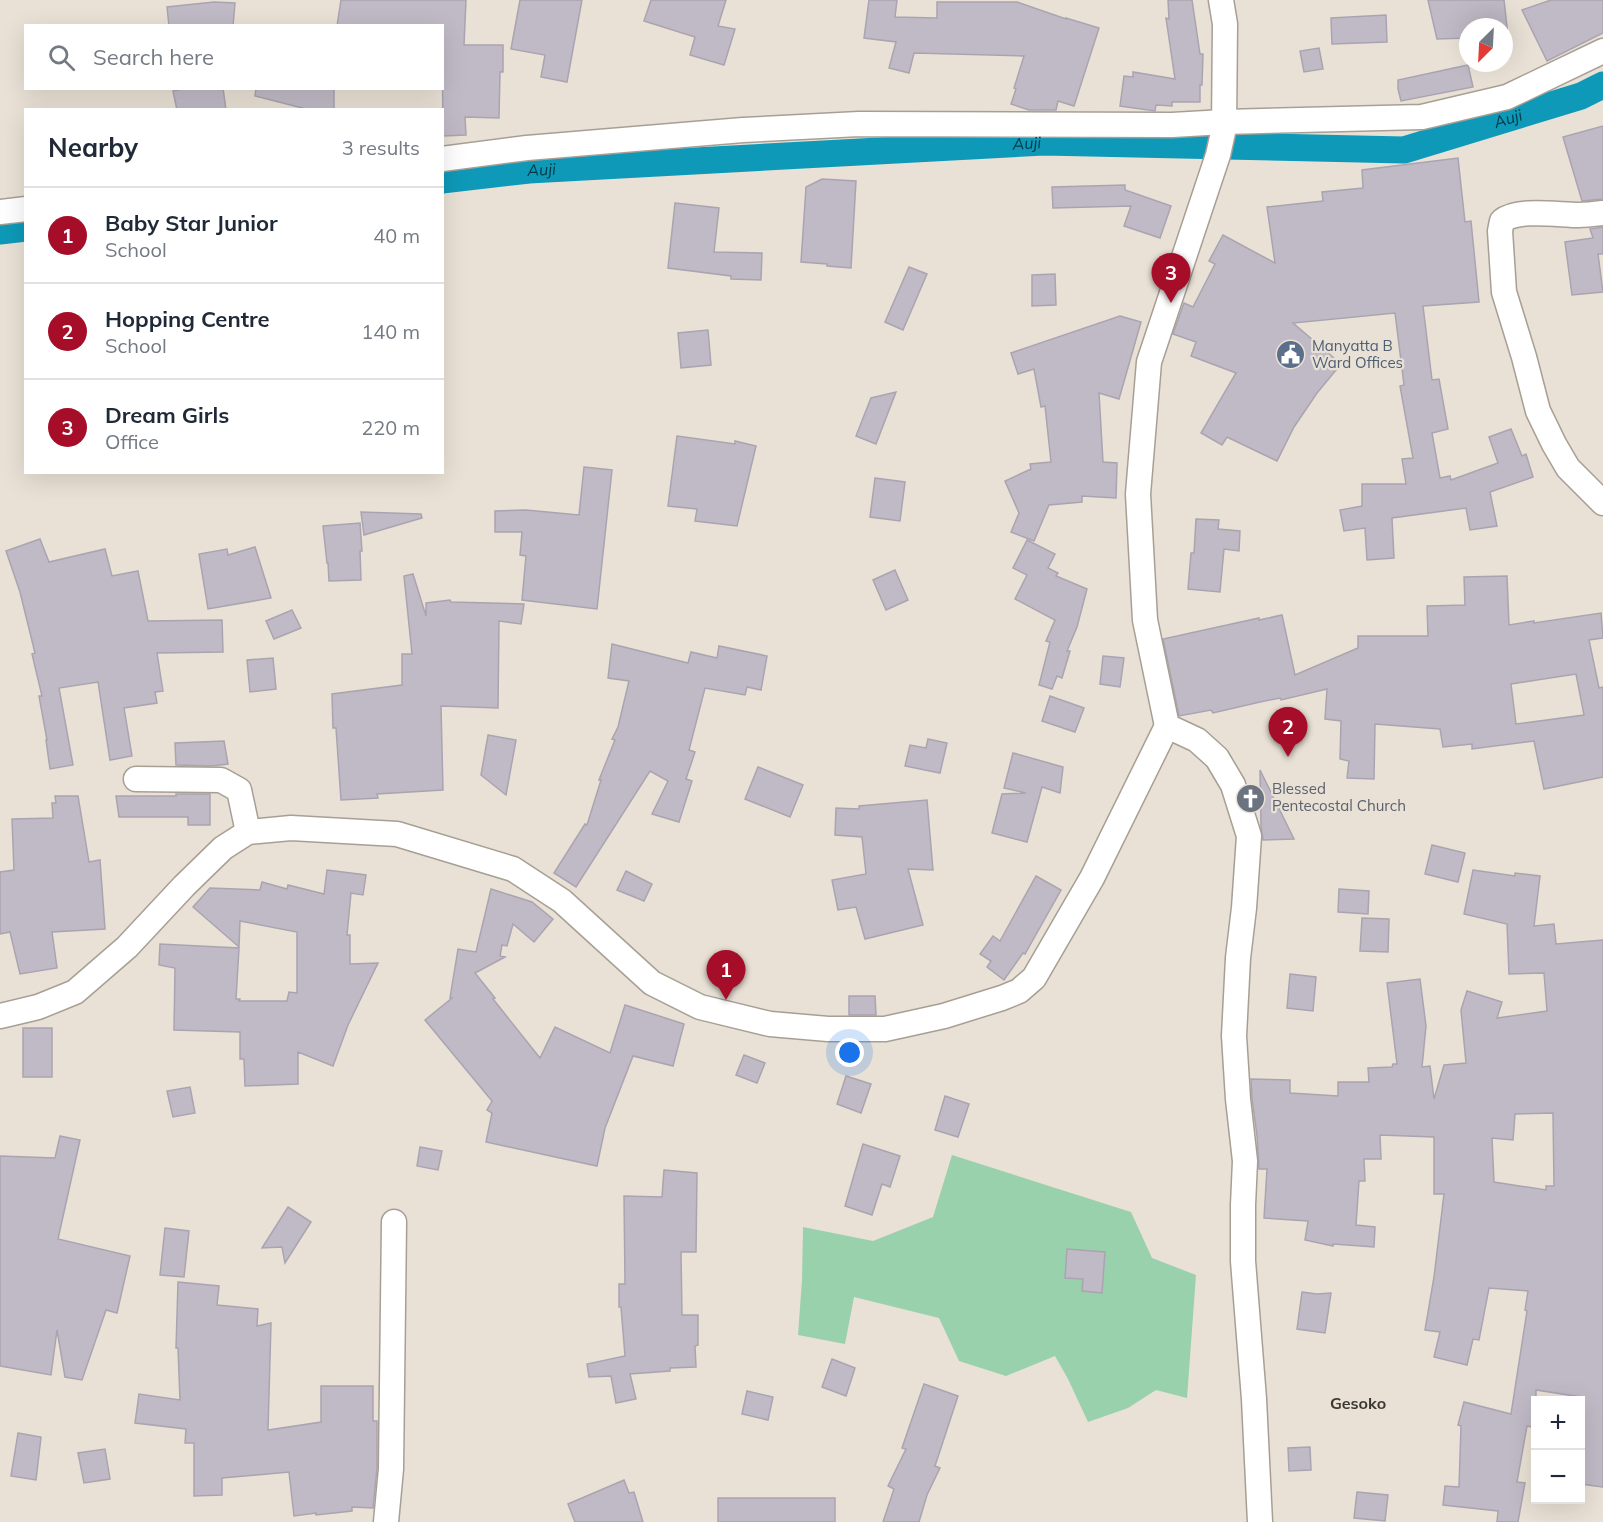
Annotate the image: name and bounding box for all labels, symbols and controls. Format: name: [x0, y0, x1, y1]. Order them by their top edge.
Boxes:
north arrow: [1459, 18, 1513, 72]
search box: [24, 24, 444, 90]
icon: search: [45, 41, 78, 74]
text: Search here: [93, 43, 214, 71]
water label: Auji: [1490, 105, 1525, 132]
text: Nearby: [48, 131, 138, 164]
water label: Auji: [1011, 132, 1042, 154]
text: 3 results: [342, 135, 420, 160]
water label: Auji: [526, 159, 556, 180]
text: Baby Star Junior: [105, 209, 278, 237]
text: 1: [62, 223, 74, 248]
text: 40 m: [373, 223, 420, 248]
text: School: [105, 237, 167, 262]
pin: 3: [1152, 254, 1190, 303]
text: Hopping Centre: [105, 305, 270, 333]
text: 2: [62, 319, 74, 344]
text: 140 m: [361, 319, 420, 344]
text: School: [105, 333, 167, 358]
place label: Manyatta B Ward Offices: [1312, 336, 1403, 372]
public building icon: Manyatta B Ward Offices: [1275, 339, 1307, 371]
text: Dream Girls: [105, 401, 229, 429]
text: 3: [62, 415, 74, 440]
text: 220 m: [361, 415, 420, 440]
text: Office: [105, 429, 159, 454]
pin: 2: [1268, 708, 1308, 757]
place label: Blessed Pentecostal Church: [1272, 779, 1406, 815]
church icon: Blessed Pentecostal Church: [1235, 782, 1267, 814]
pin: 1: [706, 950, 746, 1000]
your location: [835, 1038, 864, 1067]
district label: Gesoko: [1330, 1393, 1386, 1413]
map controls: [1531, 1396, 1585, 1504]
button: +: [1531, 1396, 1585, 1450]
button: −: [1531, 1450, 1585, 1504]

